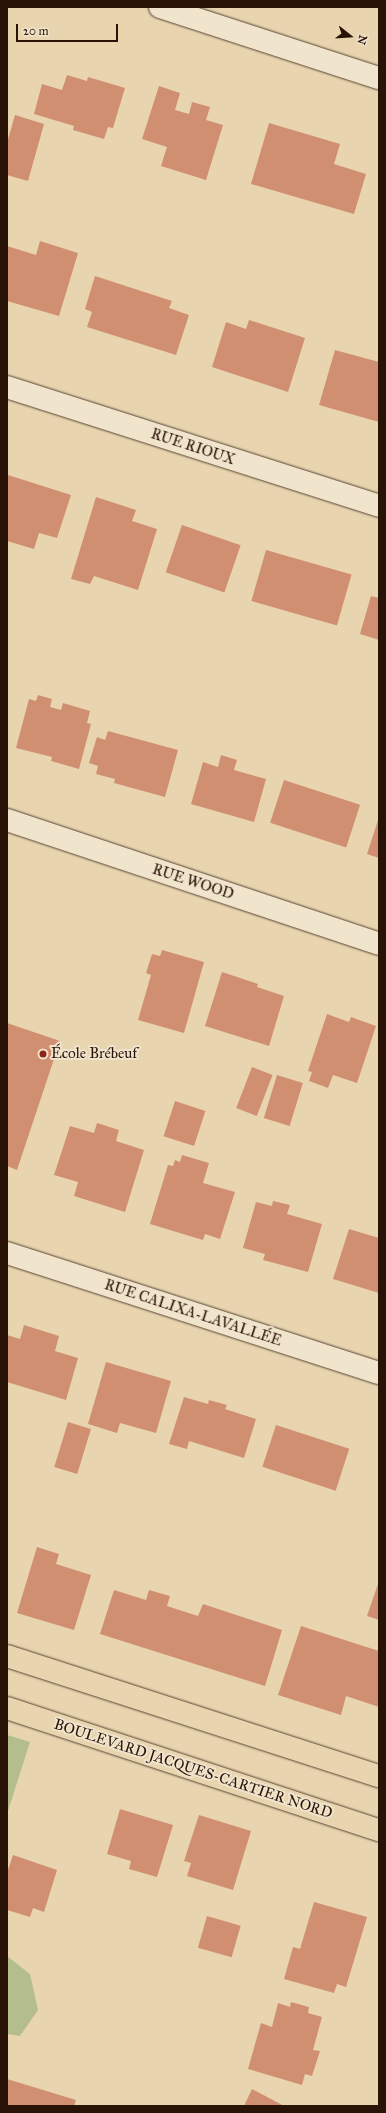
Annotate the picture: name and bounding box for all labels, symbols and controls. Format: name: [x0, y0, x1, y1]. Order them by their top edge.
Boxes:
scale bar: [18, 16, 120, 42]
north arrow: [330, 16, 370, 56]
text: 20 m: [23, 24, 49, 38]
text: N: [354, 33, 370, 46]
street label: RUE RIOUX: [149, 425, 237, 469]
street label: RUE WOOD: [150, 860, 236, 904]
place label: École Brébeuf: [51, 1045, 137, 1063]
marker: École Brébeuf: [38, 1049, 48, 1059]
street label: RUE CALIXA-LAVALLÉE: [102, 1276, 284, 1350]
street label: BOULEVARD JACQUES-CARTIER NORD: [51, 1715, 335, 1823]

